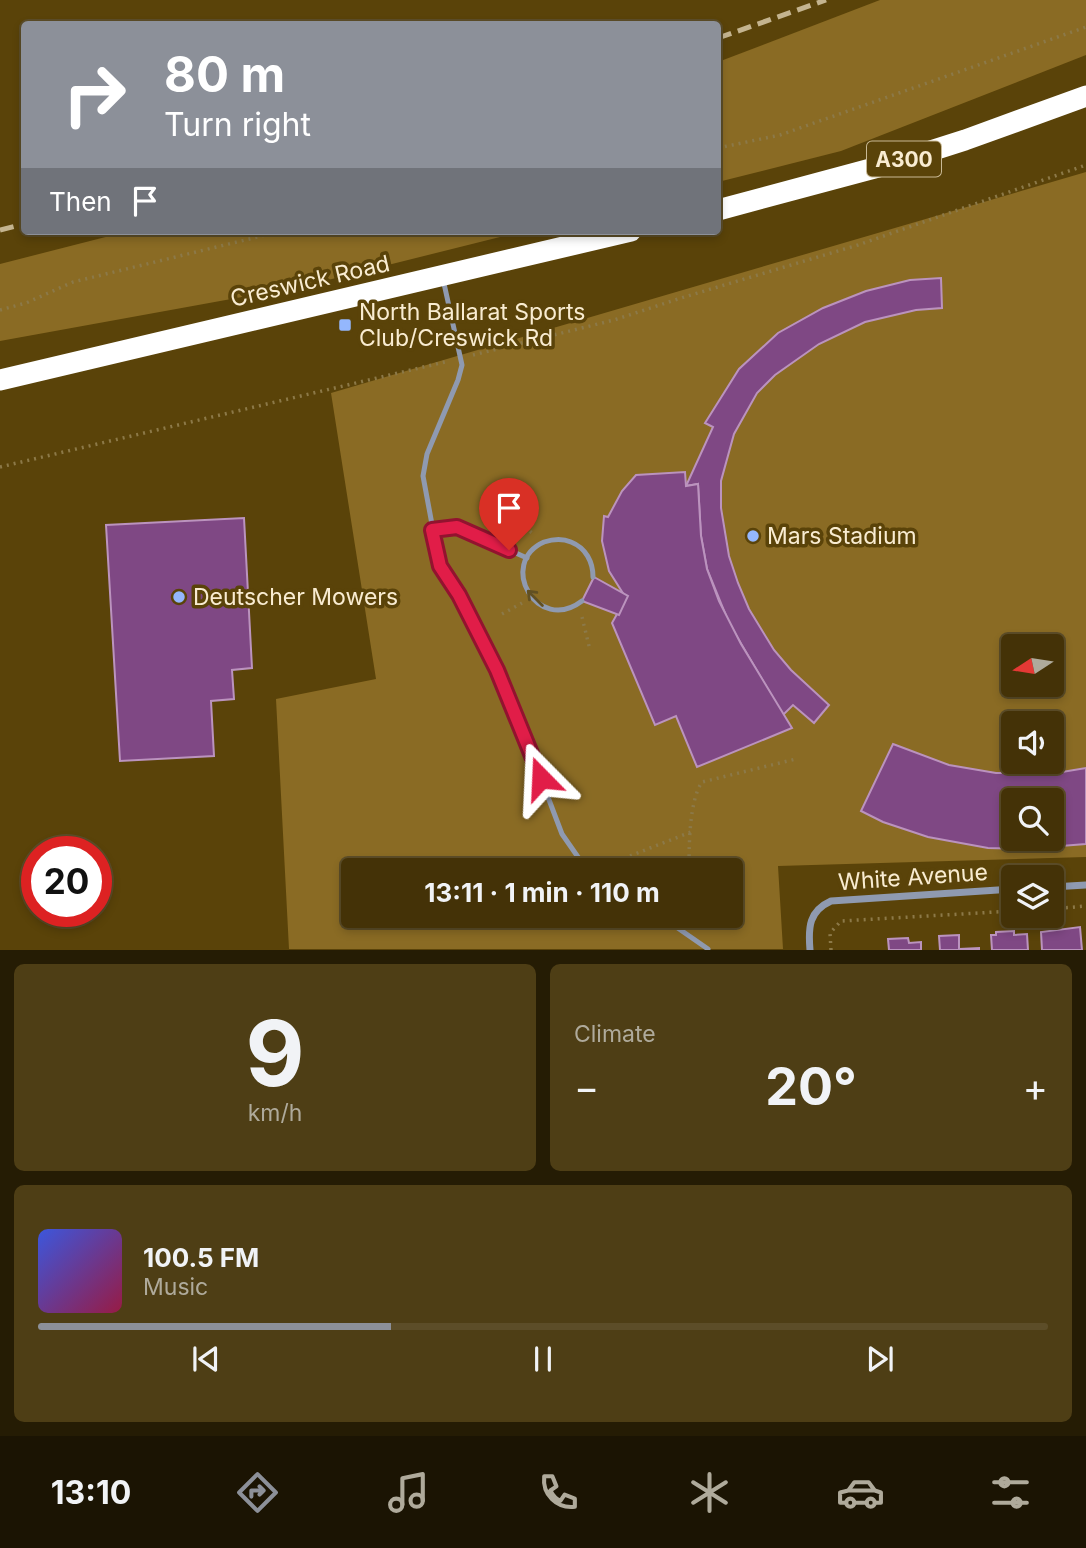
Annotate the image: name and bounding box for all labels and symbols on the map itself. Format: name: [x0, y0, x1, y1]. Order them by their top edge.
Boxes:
road number: A300: [867, 142, 941, 176]
street label: Creswick Road: [228, 249, 392, 313]
place label: North Ballarat Sports Club/Creswick Rd: [359, 298, 585, 352]
marker: North Ballarat Sports Club/Creswick Rd: [337, 317, 353, 333]
pin: [479, 478, 539, 550]
place label: Mars Stadium: [767, 522, 917, 550]
marker: Mars Stadium: [745, 528, 761, 544]
place label: Deutscher Mowers: [193, 583, 398, 611]
marker: Deutscher Mowers: [171, 589, 187, 605]
one-way arrow: [526, 589, 543, 606]
north arrow: [1001, 634, 1064, 696]
position arrow: [504, 741, 578, 815]
speed limit sign: 20: [21, 836, 112, 927]
street label: White Avenue: [837, 858, 989, 896]

